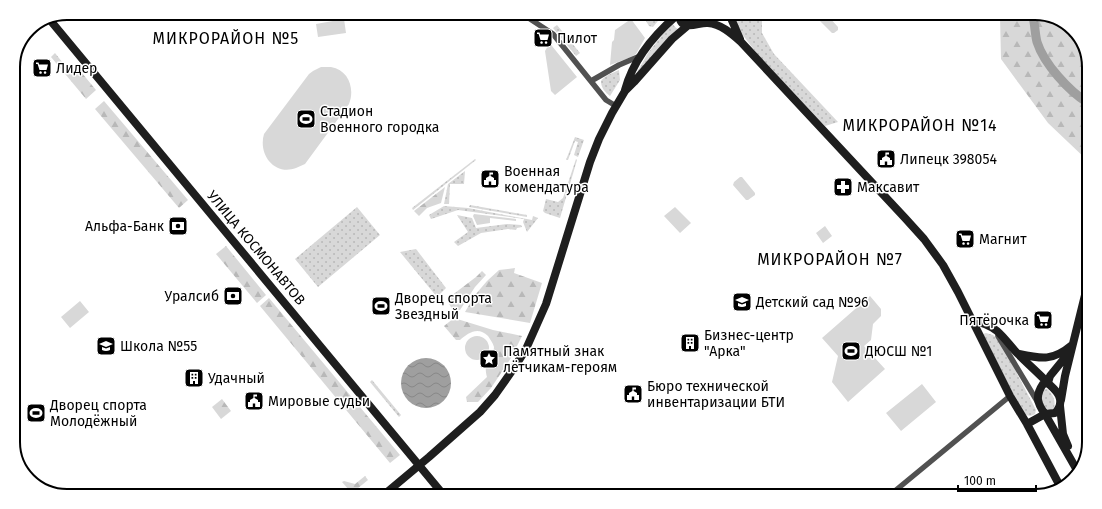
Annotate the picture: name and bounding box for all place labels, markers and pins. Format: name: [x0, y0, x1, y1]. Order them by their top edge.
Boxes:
supermarket icon: Пилот: [532, 27, 554, 49]
place label: Пилот: [557, 30, 598, 47]
supermarket icon: Лидер: [31, 57, 53, 79]
place label: Лидер: [56, 60, 97, 77]
place label: Стадион Военного городка: [320, 103, 439, 136]
sports icon: Стадион Военного городка: [295, 108, 317, 130]
public building icon: Липецк 398054: [875, 148, 897, 170]
place label: Липецк 398054: [900, 151, 997, 168]
place label: Военная комендатура: [504, 163, 589, 196]
public building icon: Военная комендатура: [479, 168, 501, 190]
pharmacy icon: Максавит: [832, 176, 854, 198]
place label: Максавит: [857, 179, 920, 196]
bank icon: Альфа-Банк: [167, 215, 189, 237]
place label: Альфа-Банк: [85, 218, 165, 235]
supermarket icon: Магнит: [954, 228, 976, 250]
place label: Магнит: [979, 231, 1027, 248]
bank icon: Уралсиб: [222, 285, 244, 307]
place label: Уралсиб: [164, 288, 219, 305]
place label: Дворец спорта Звездный: [394, 290, 492, 323]
school or university icon: Детский сад №96: [731, 291, 753, 313]
place label: Детский сад №96: [755, 294, 868, 311]
sports icon: Дворец спорта Звездный: [370, 295, 392, 317]
supermarket icon: Пятёрочка: [1032, 309, 1054, 331]
place label: Пятёрочка: [959, 312, 1029, 329]
place label: Бизнес-центр "Арка": [704, 327, 794, 360]
building icon: Бизнес-центр "Арка": [679, 332, 701, 354]
school or university icon: Школа №55: [95, 335, 117, 357]
place label: Школа №55: [120, 338, 197, 355]
sports icon: ДЮСШ №1: [840, 340, 862, 362]
place label: Памятный знак лётчикам-героям: [503, 343, 617, 376]
place label: ДЮСШ №1: [864, 343, 932, 360]
place icon: Памятный знак лётчикам-героям: [478, 348, 500, 370]
building icon: Удачный: [183, 367, 205, 389]
place label: Удачный: [208, 370, 265, 387]
place label: Бюро технической инвентаризации БТИ: [647, 378, 785, 411]
public building icon: Бюро технической инвентаризации БТИ: [622, 383, 644, 405]
public building icon: Мировые судьи: [243, 390, 265, 412]
place label: Мировые судьи: [268, 393, 370, 410]
place label: Дворец спорта Молодёжный: [49, 397, 147, 430]
sports icon: Дворец спорта Молодёжный: [25, 402, 47, 424]

